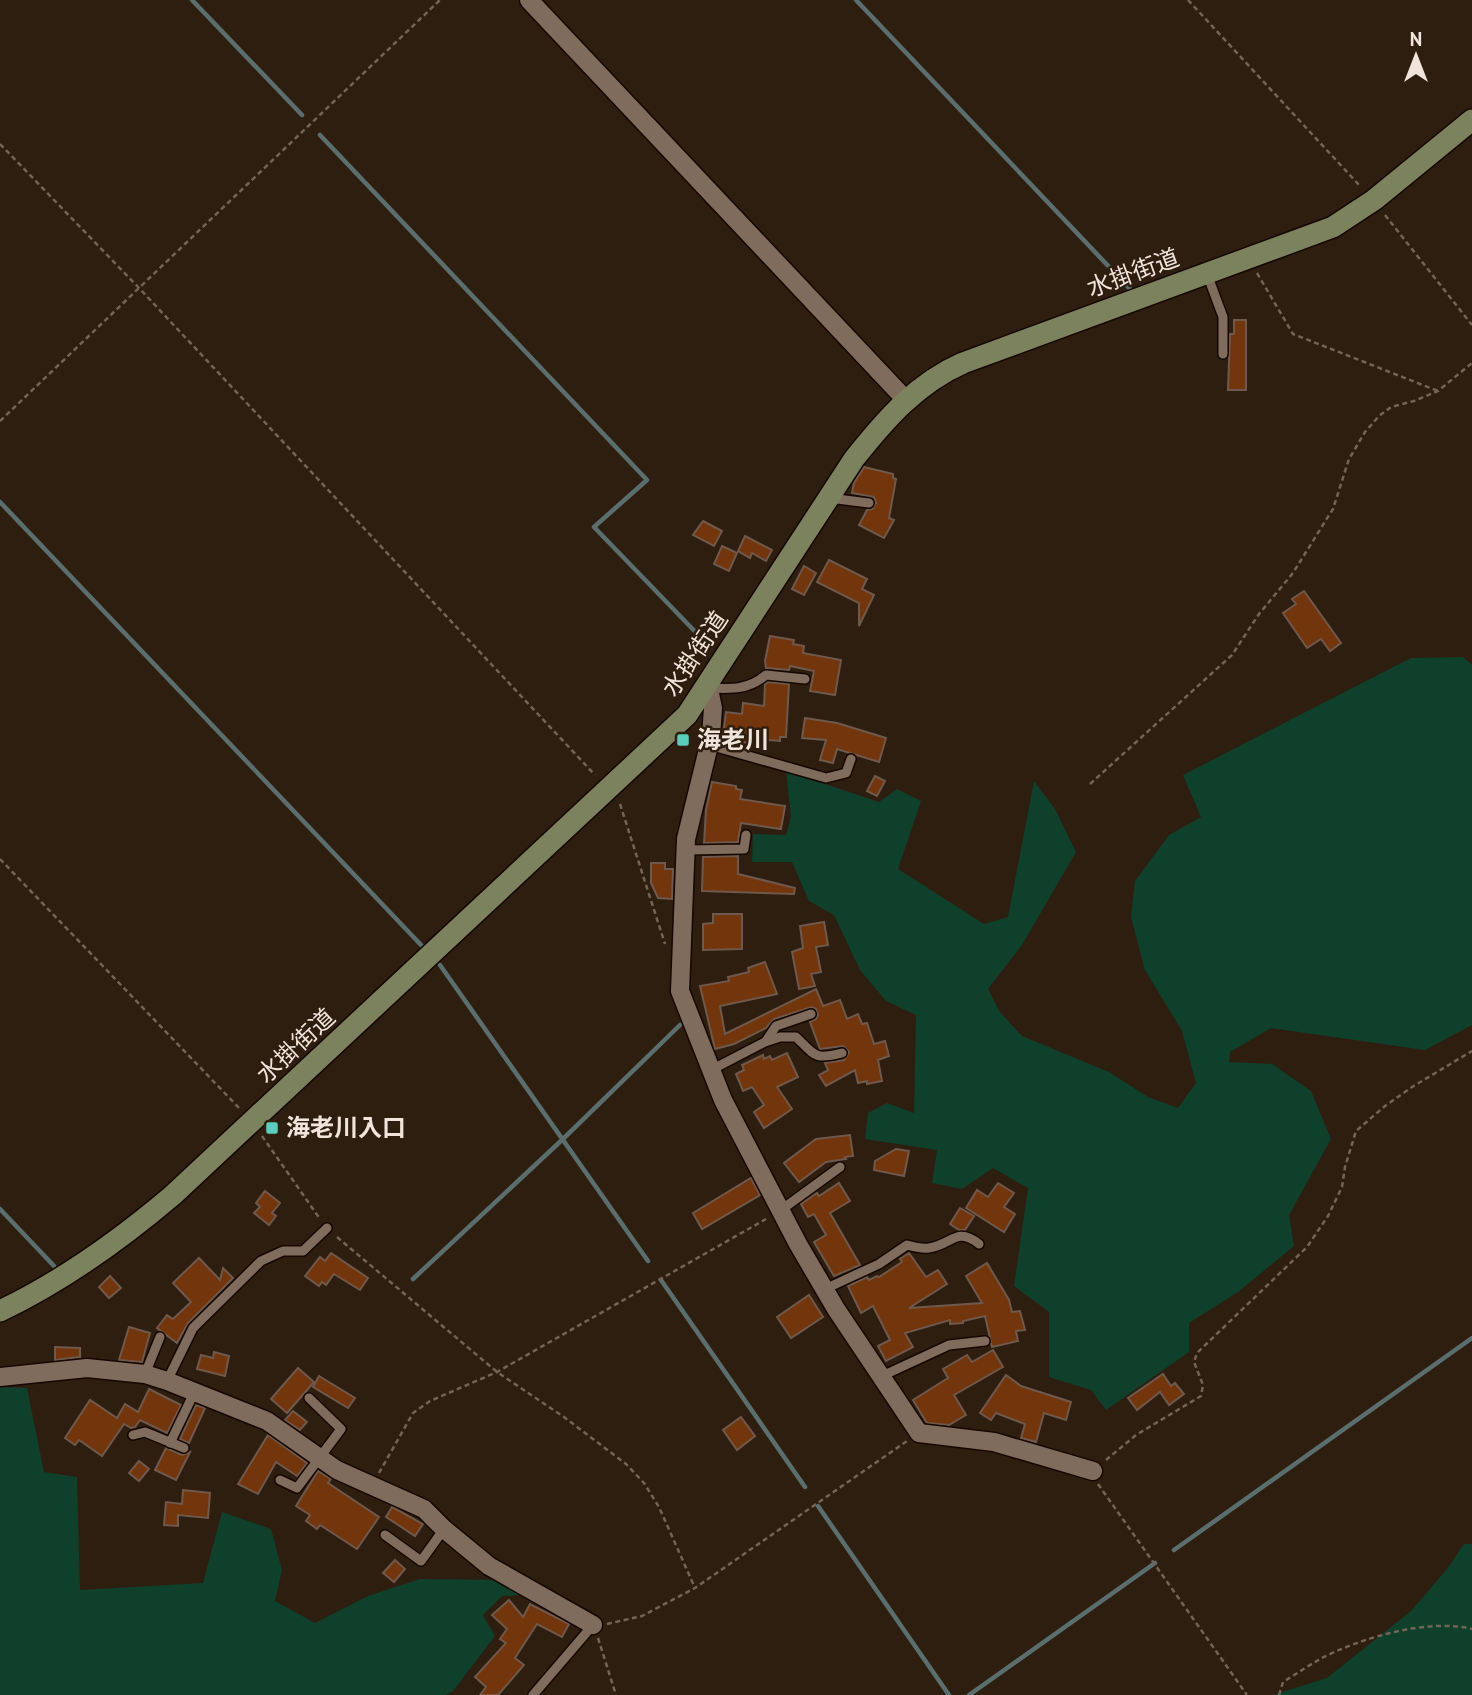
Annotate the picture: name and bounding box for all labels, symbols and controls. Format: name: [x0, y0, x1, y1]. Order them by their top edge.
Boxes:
north arrow: [1381, 21, 1451, 91]
text: N: [1410, 27, 1422, 51]
street label: 水掛街道: [1082, 242, 1183, 304]
street label: 水掛街道: [655, 605, 734, 702]
place label: 海老川: [697, 724, 769, 755]
marker: 海老川: [675, 732, 691, 748]
street label: 水掛街道: [250, 1002, 341, 1090]
place label: 海老川入口: [286, 1112, 406, 1143]
marker: 海老川入口: [264, 1120, 280, 1136]

